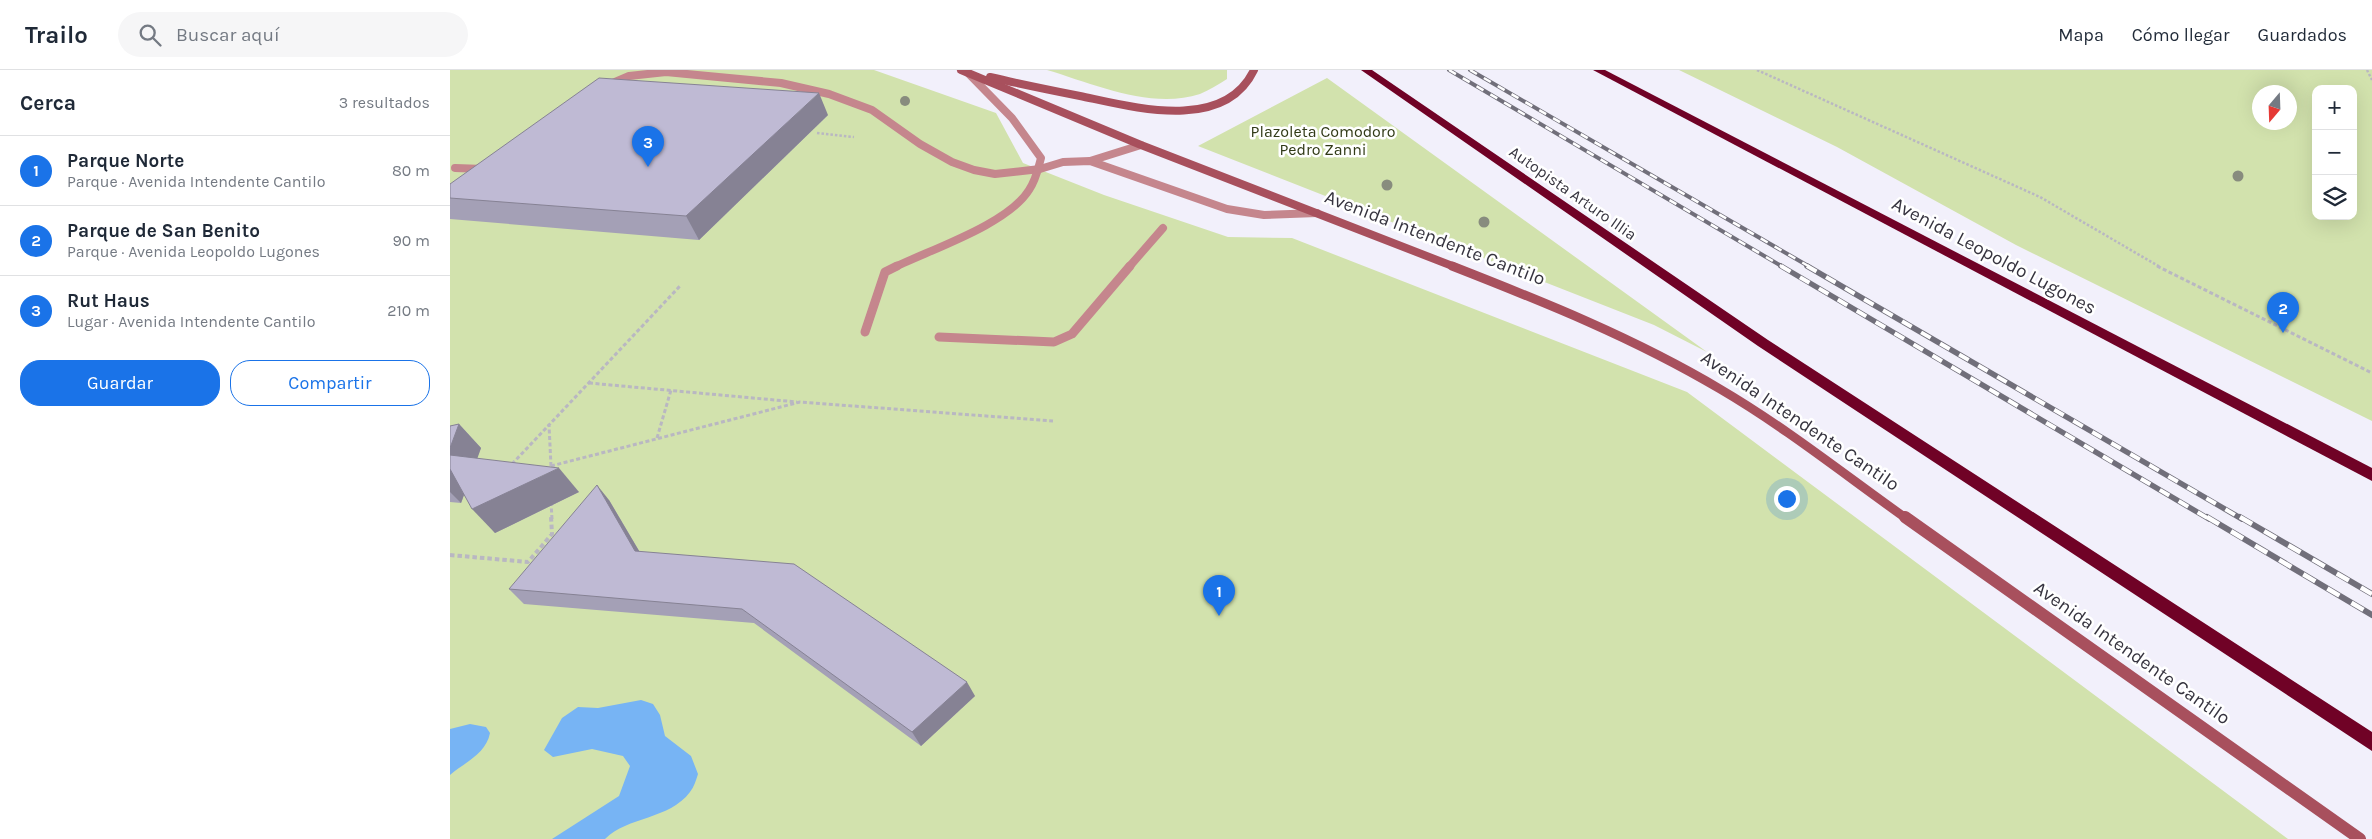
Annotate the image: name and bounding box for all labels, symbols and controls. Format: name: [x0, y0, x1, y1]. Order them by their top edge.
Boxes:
search box: [118, 12, 468, 57]
text: Trailo: [25, 21, 88, 49]
icon: search: [136, 21, 164, 49]
text: Buscar aquí: [176, 24, 280, 46]
text: Mapa: [2058, 24, 2104, 46]
text: Cómo llegar: [2132, 24, 2230, 46]
text: Guardados: [2258, 24, 2347, 46]
north arrow: [2252, 85, 2297, 130]
map controls: [2312, 85, 2357, 220]
button: +: [2312, 85, 2357, 130]
text: Cerca: [20, 91, 76, 115]
text: 3 resultados: [339, 93, 430, 112]
park label: Plazoleta Comodoro Pedro Zanni: [1251, 122, 1395, 159]
pin: 3: [632, 126, 664, 167]
button: −: [2312, 130, 2357, 175]
street label: Autopista Arturo Illia: [1506, 142, 1640, 244]
text: Parque Norte: [67, 150, 184, 172]
text: 1: [33, 161, 39, 180]
text: 80 m: [392, 161, 430, 180]
text: Parque · Avenida Intendente Cantilo: [67, 172, 325, 191]
button: layers: [2312, 175, 2357, 220]
street label: Avenida Intendente Cantilo: [1322, 186, 1548, 290]
street label: Avenida Leopoldo Lugones: [1888, 193, 2100, 319]
text: Parque de San Benito: [67, 220, 260, 242]
text: 2: [31, 231, 41, 250]
text: 90 m: [392, 231, 430, 250]
text: Parque · Avenida Leopoldo Lugones: [67, 242, 320, 261]
text: Rut Haus: [67, 290, 150, 312]
pin: 2: [2267, 292, 2299, 333]
text: 3: [31, 301, 41, 320]
text: 210 m: [387, 301, 430, 320]
text: Lugar · Avenida Intendente Cantilo: [67, 312, 316, 331]
street label: Avenida Intendente Cantilo: [1697, 346, 1903, 496]
button: Guardar: [20, 360, 220, 406]
button: Compartir: [230, 360, 430, 406]
your location: [1774, 486, 1800, 512]
pin: 1: [1203, 575, 1235, 616]
street label: Avenida Intendente Cantilo: [2030, 577, 2234, 729]

